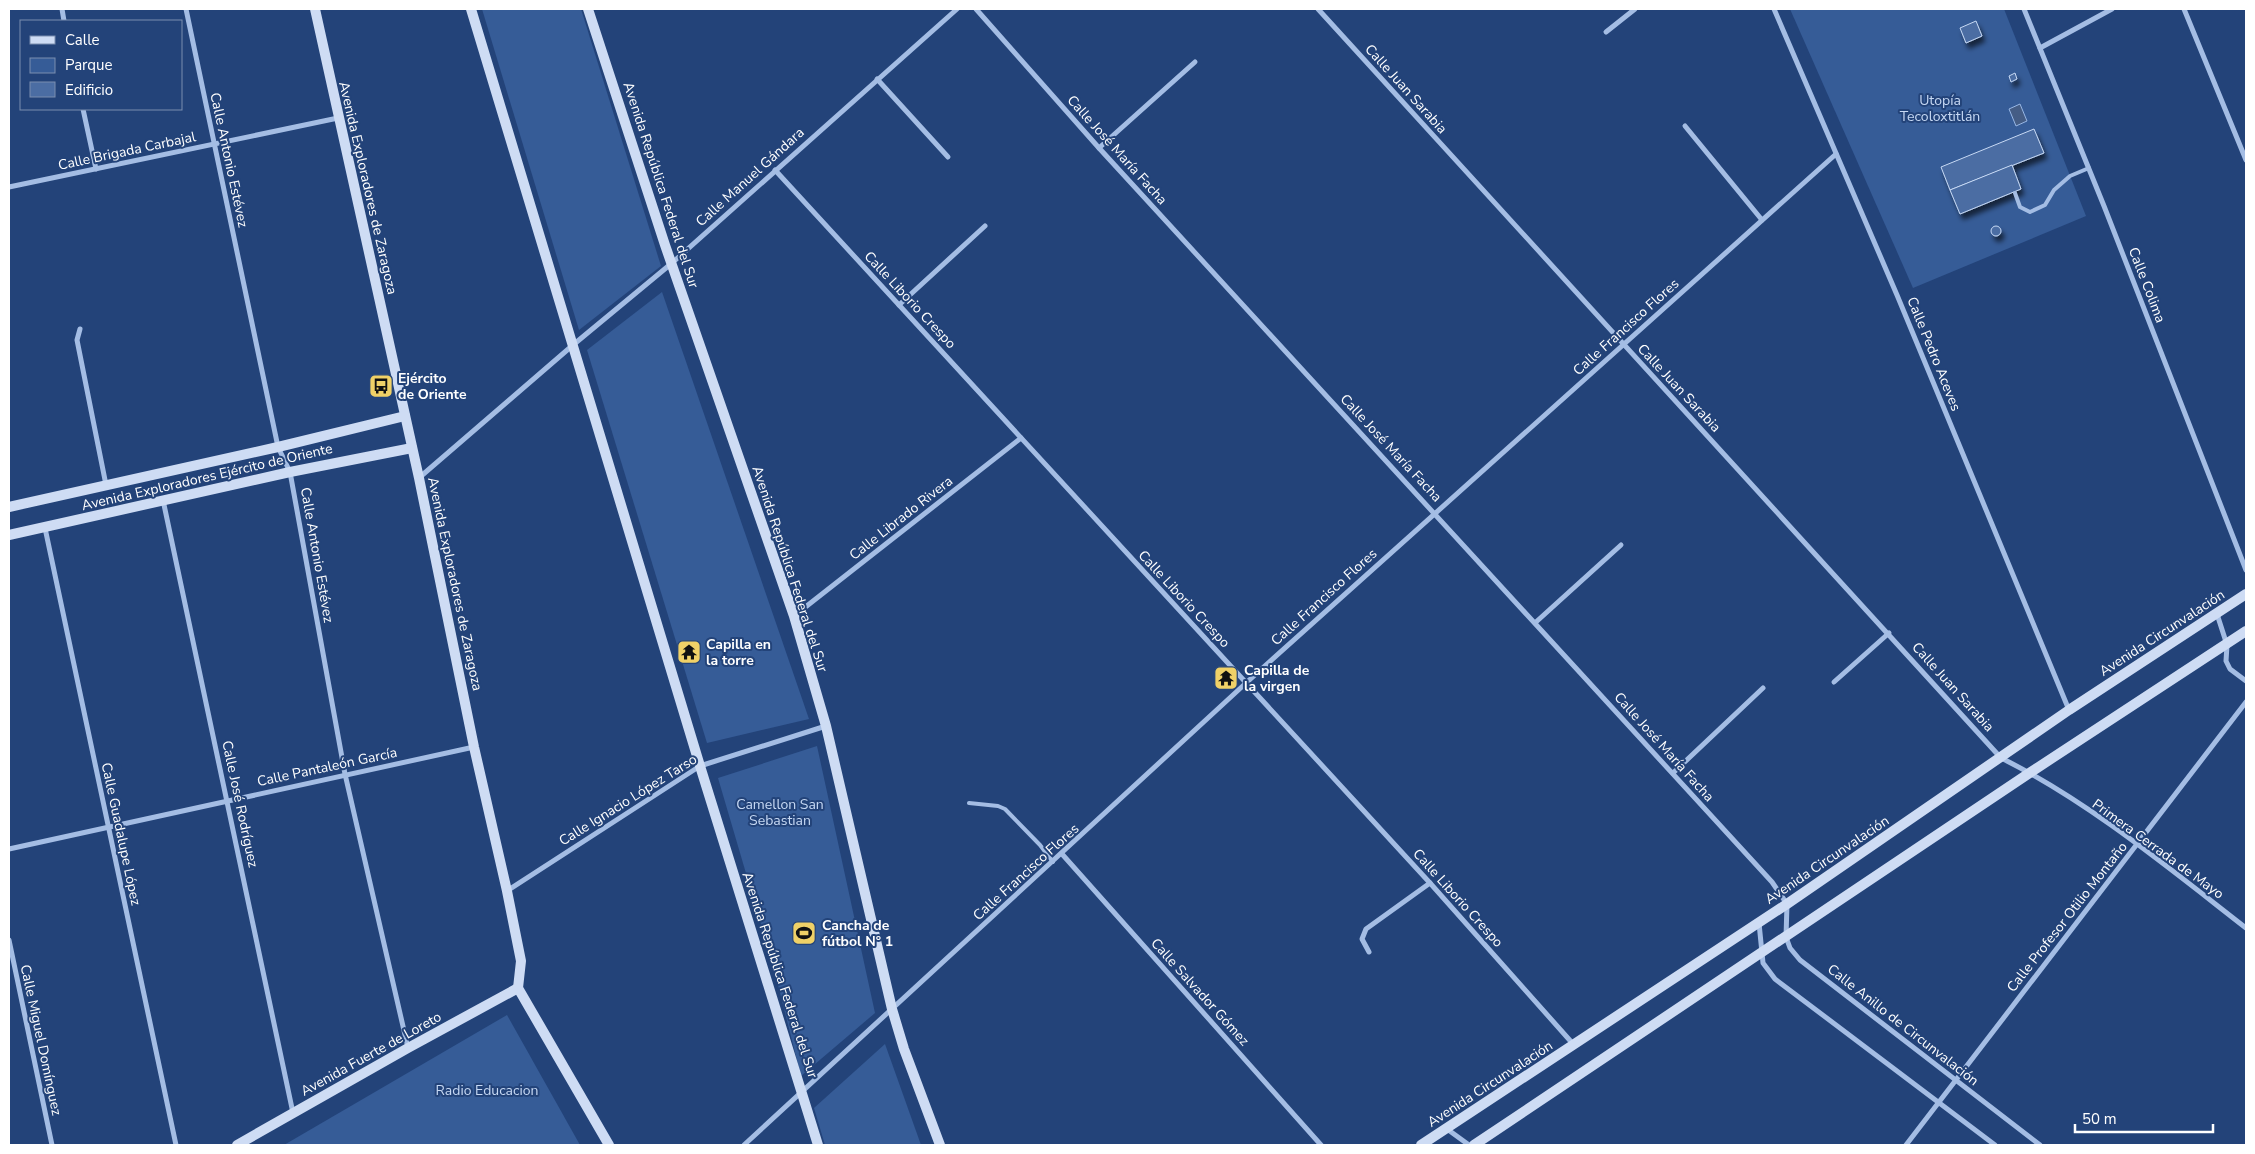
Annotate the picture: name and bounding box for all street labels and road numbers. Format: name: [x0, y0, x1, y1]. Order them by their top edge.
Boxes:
street label: Calle Juan Sarabia: [1361, 40, 1451, 138]
street label: Avenida República Federal del Sur: [619, 79, 703, 291]
street label: Avenida Exploradores de Zaragoza: [334, 80, 402, 296]
street label: Calle Antonio Estévez: [205, 91, 253, 230]
street label: Calle José María Facha: [1063, 91, 1171, 209]
street label: Calle Manuel Gándara: [692, 123, 808, 231]
street label: Calle Brigada Carbajal: [56, 127, 199, 175]
street label: Calle Colima: [2124, 245, 2170, 325]
street label: Calle Liborio Crespo: [860, 247, 960, 353]
street label: Calle Francisco Flores: [1569, 274, 1683, 380]
street label: Calle Pedro Aceves: [1902, 294, 1966, 414]
street label: Calle Juan Sarabia: [1633, 340, 1725, 436]
street label: Calle José María Facha: [1336, 390, 1446, 506]
street label: Avenida Exploradores Ejército de Oriente: [80, 439, 334, 515]
street label: Avenida República Federal del Sur: [748, 463, 832, 675]
street label: Calle Librado Rivera: [845, 472, 957, 564]
street label: Avenida Exploradores de Zaragoza: [423, 475, 487, 693]
street label: Calle Antonio Estévez: [296, 486, 338, 625]
street label: Calle Francisco Flores: [1267, 544, 1381, 650]
street label: Calle Liborio Crespo: [1134, 546, 1234, 652]
street label: Avenida Circunvalación: [2096, 585, 2228, 681]
street label: Calle Juan Sarabia: [1908, 638, 1998, 736]
street label: Calle José María Facha: [1610, 688, 1718, 806]
street label: Calle José Rodríguez: [217, 739, 263, 870]
street label: Calle Pantaleón García: [255, 743, 399, 791]
street label: Calle Ignacio López Tarso: [555, 750, 701, 850]
street label: Calle Guadalupe López: [97, 761, 146, 908]
street label: Primera Cerrada de Mayo: [2088, 795, 2228, 903]
street label: Avenida Circunvalación: [1761, 811, 1893, 909]
street label: Calle Francisco Flores: [969, 819, 1083, 925]
street label: Calle Profesor Otilio Montaño: [2002, 838, 2132, 996]
street label: Calle Liborio Crespo: [1409, 845, 1508, 952]
street label: Avenida República Federal del Sur: [738, 869, 822, 1081]
street label: Calle Salvador Gómez: [1147, 934, 1254, 1050]
street label: Calle Anillo de Circunvalación: [1823, 960, 1983, 1090]
street label: Calle Miguel Domínguez: [16, 963, 66, 1118]
street label: Avenida Fuerte de Loreto: [297, 1007, 445, 1101]
street label: Avenida Circunvalación: [1424, 1036, 1556, 1132]

